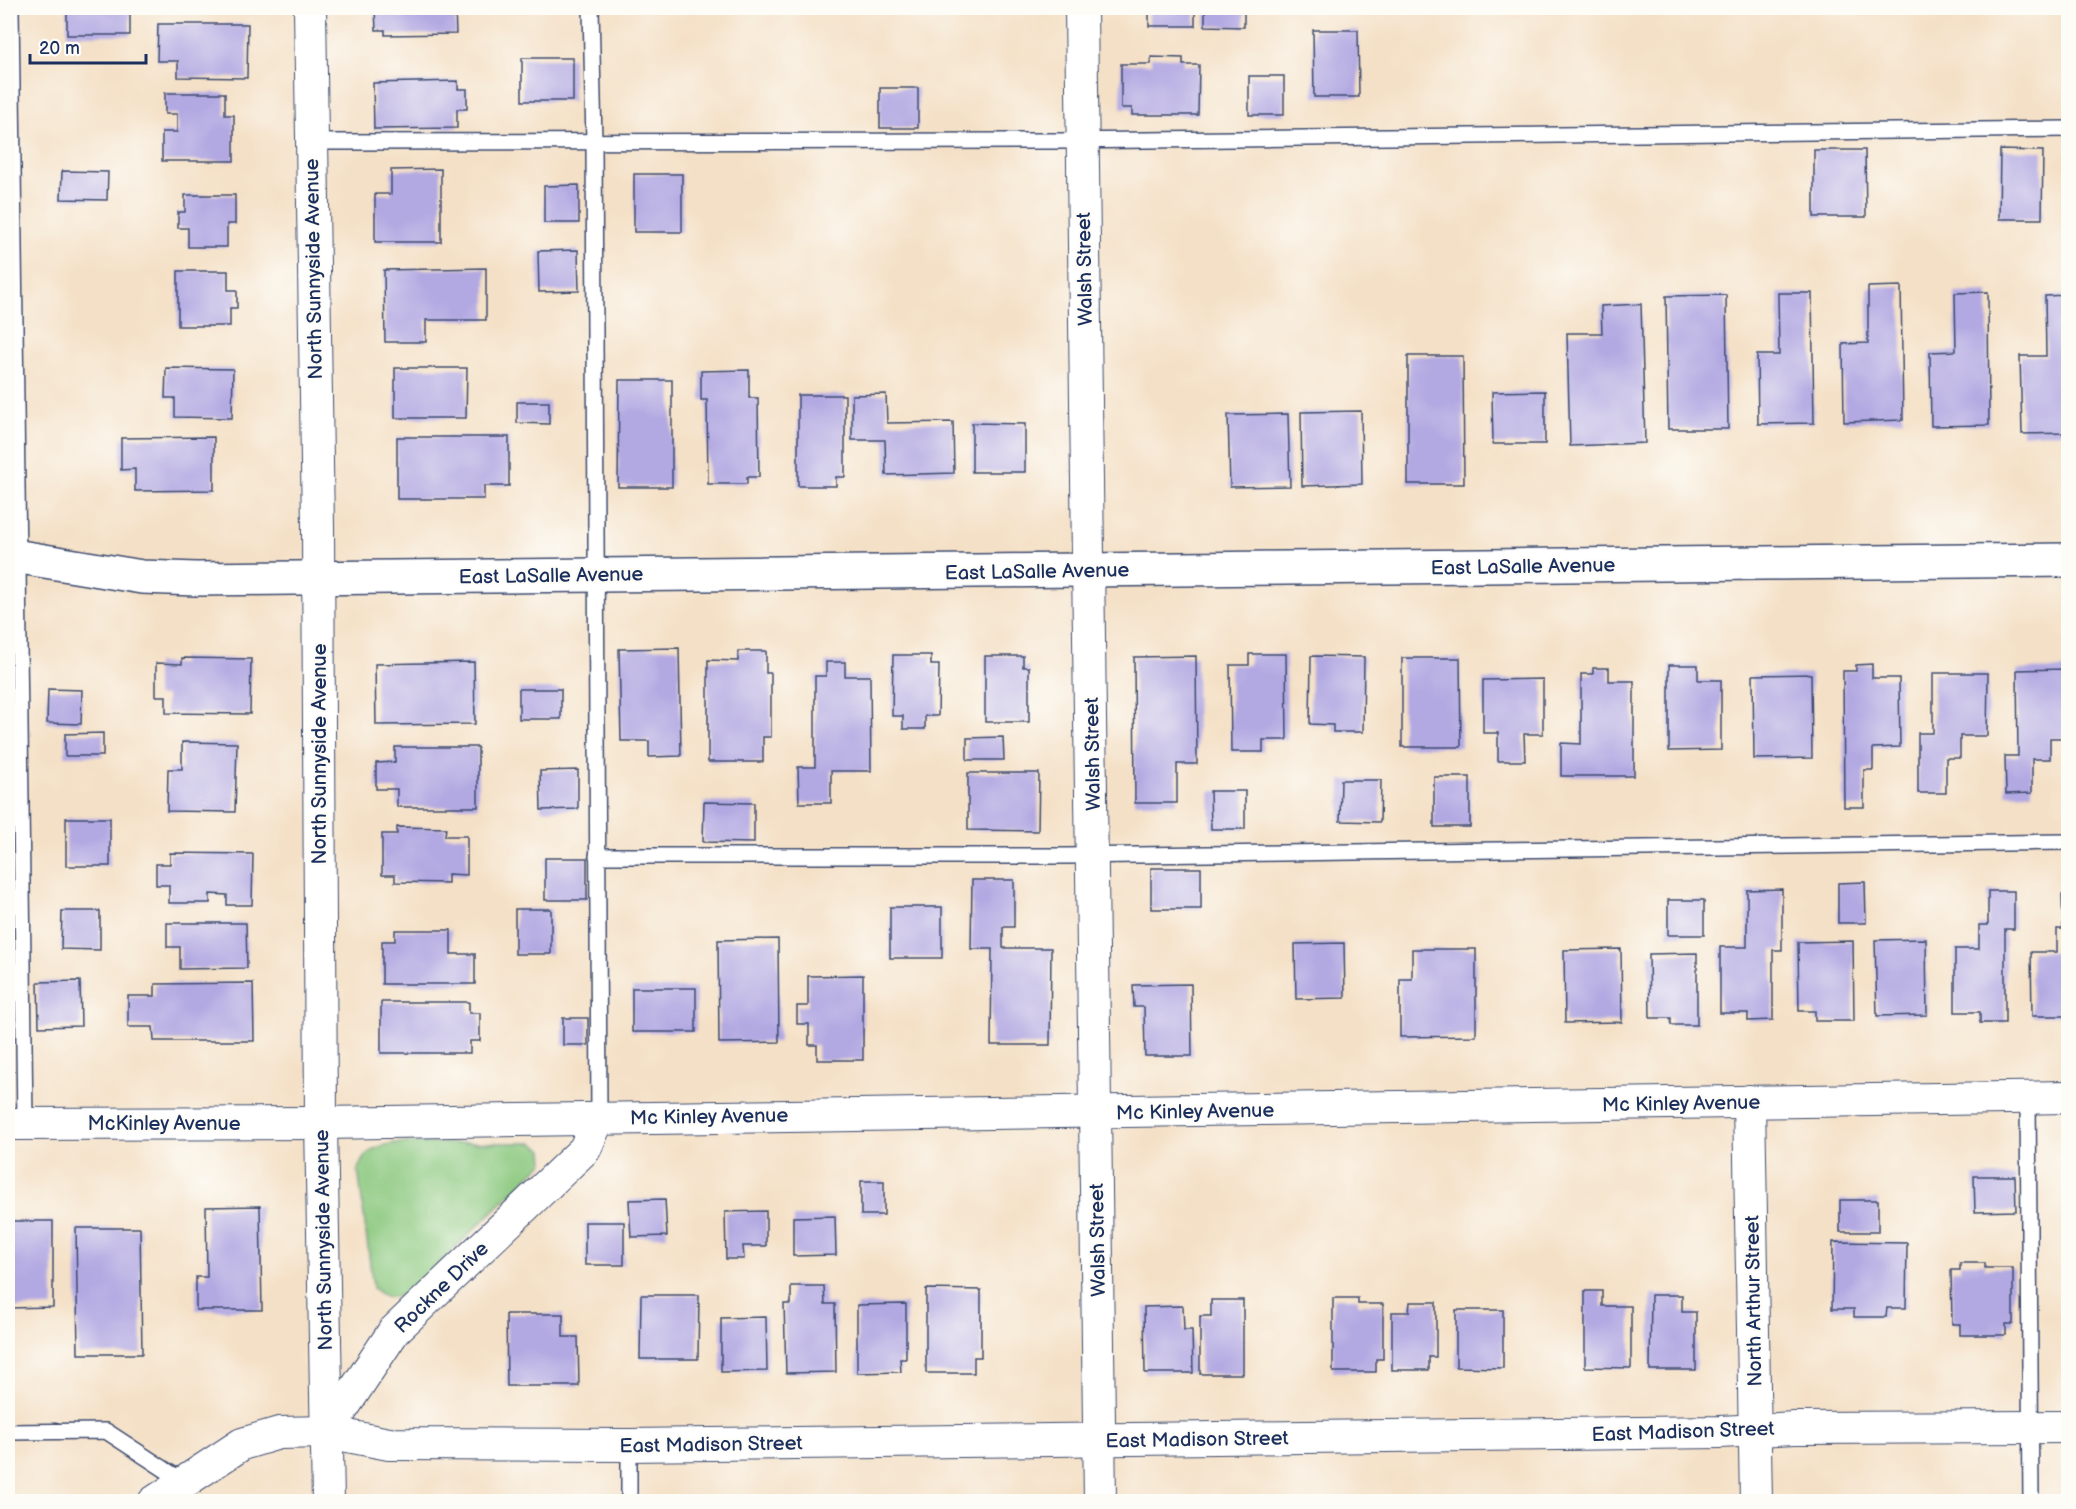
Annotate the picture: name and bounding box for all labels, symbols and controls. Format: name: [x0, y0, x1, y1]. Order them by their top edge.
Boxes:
scale bar: [30, 27, 146, 65]
text: 20 m: [39, 38, 80, 59]
street label: North Sunnyside Avenue: [300, 158, 328, 380]
street label: Walsh Street: [1072, 212, 1098, 326]
street label: East LaSalle Avenue: [1430, 553, 1616, 581]
street label: East LaSalle Avenue: [944, 558, 1130, 586]
street label: East LaSalle Avenue: [458, 562, 644, 590]
street label: North Sunnyside Avenue: [308, 643, 332, 865]
street label: Walsh Street: [1080, 697, 1106, 811]
street label: Mc Kinley Avenue: [1602, 1091, 1761, 1117]
street label: Mc Kinley Avenue: [1116, 1099, 1275, 1125]
street label: Mc Kinley Avenue: [630, 1104, 789, 1130]
street label: McKinley Avenue: [88, 1112, 241, 1136]
street label: North Sunnyside Avenue: [310, 1129, 338, 1351]
street label: Walsh Street: [1085, 1183, 1111, 1297]
street label: North Arthur Street: [1741, 1215, 1767, 1387]
street label: Rockne Drive: [390, 1237, 494, 1339]
street label: East Madison Street: [1591, 1417, 1775, 1447]
street label: East Madison Street: [1105, 1426, 1289, 1454]
street label: East Madison Street: [619, 1431, 803, 1459]

